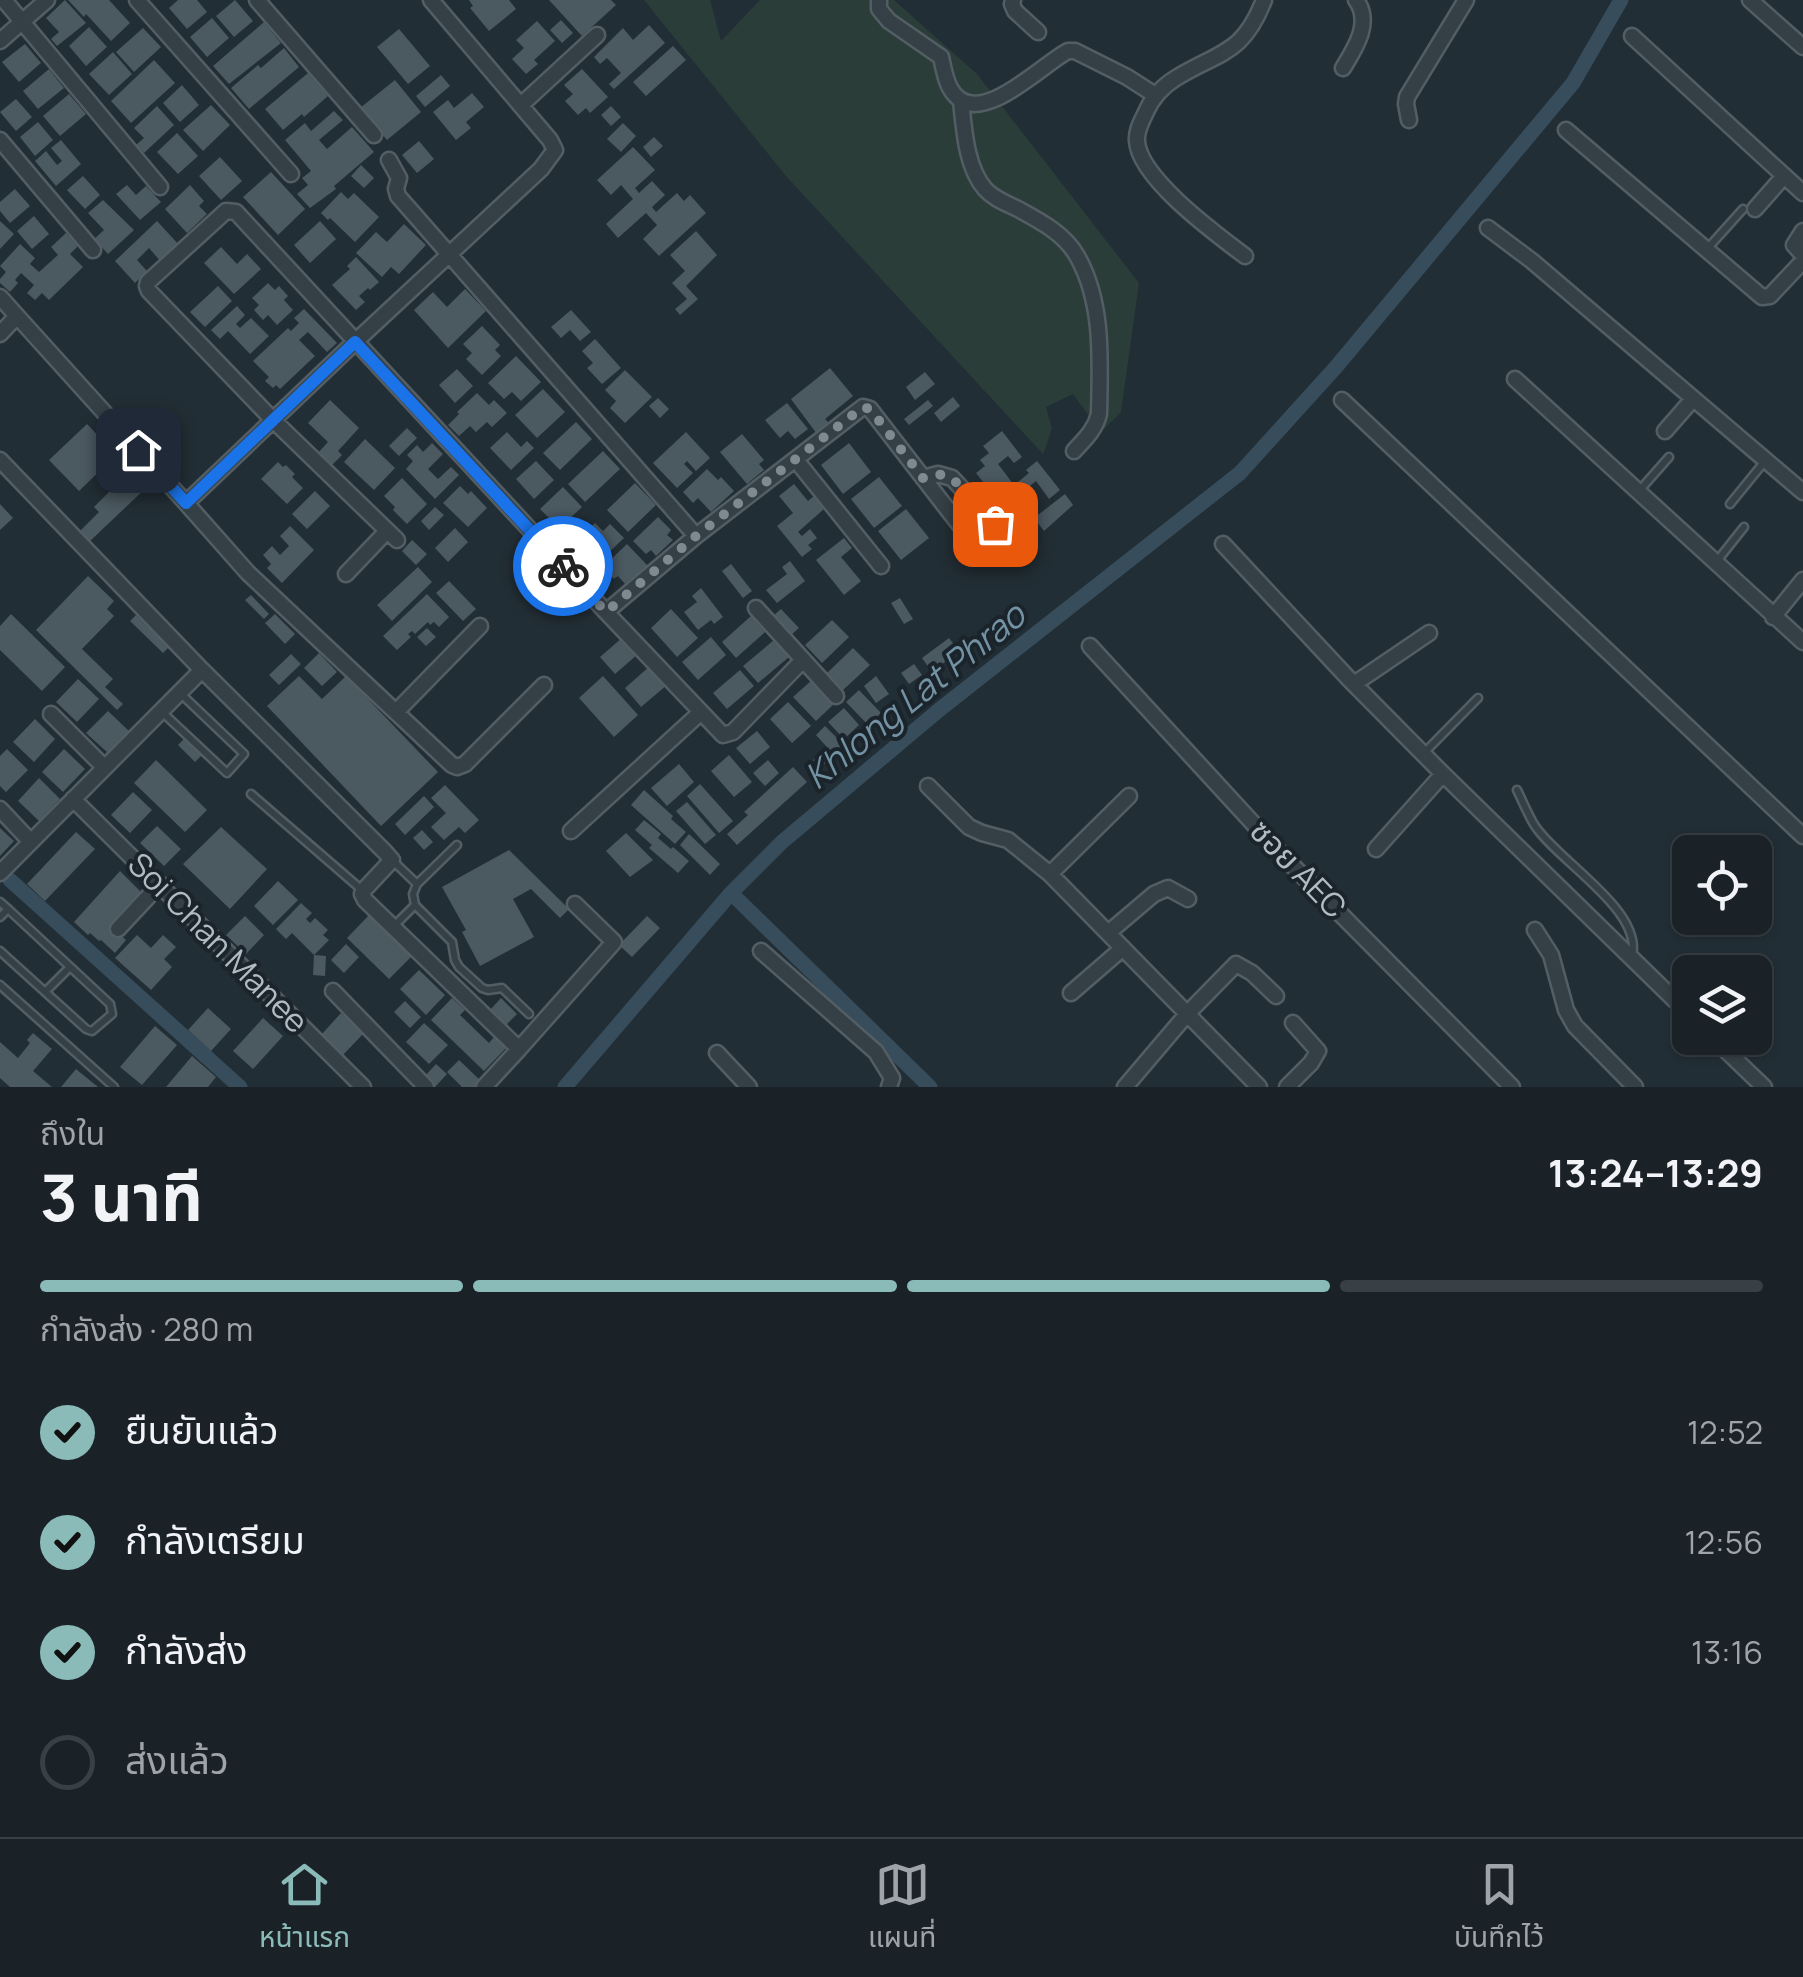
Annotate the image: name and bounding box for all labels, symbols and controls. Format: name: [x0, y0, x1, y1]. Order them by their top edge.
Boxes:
pin: [96, 408, 181, 493]
icon: home: [111, 423, 166, 478]
pin: [953, 482, 1038, 567]
icon: bag: [968, 497, 1023, 552]
courier: [513, 516, 613, 616]
icon: bike: [536, 539, 591, 594]
water label: Khlong Lat Phrao: [794, 590, 1037, 799]
street label: ซอย AEC: [1240, 809, 1357, 928]
map controls: [1672, 835, 1772, 1055]
button: locate: [1672, 835, 1772, 935]
street label: Soi Chan Manee: [119, 842, 319, 1042]
button: layers: [1672, 955, 1772, 1055]
text: ถึงใน: [40, 1111, 105, 1155]
text: 13:24–13:29: [1548, 1146, 1763, 1198]
text: 3 นาที: [40, 1152, 203, 1241]
text: กำลังส่ง · 280 m: [40, 1307, 253, 1351]
text: ยืนยันแล้ว: [125, 1403, 278, 1455]
icon: check: [40, 1405, 95, 1460]
text: 12:52: [1687, 1410, 1763, 1454]
text: กำลังเตรียม: [125, 1513, 305, 1565]
icon: check: [40, 1515, 95, 1570]
text: 12:56: [1684, 1520, 1763, 1564]
text: กำลังส่ง: [125, 1623, 247, 1675]
icon: check: [40, 1625, 95, 1680]
text: 13:16: [1691, 1630, 1763, 1674]
text: ส่งแล้ว: [125, 1733, 229, 1785]
tab: หน้าแรก: [259, 1857, 350, 1960]
tab: แผนที่: [868, 1857, 936, 1960]
tab: บันทึกไว้: [1454, 1857, 1544, 1960]

